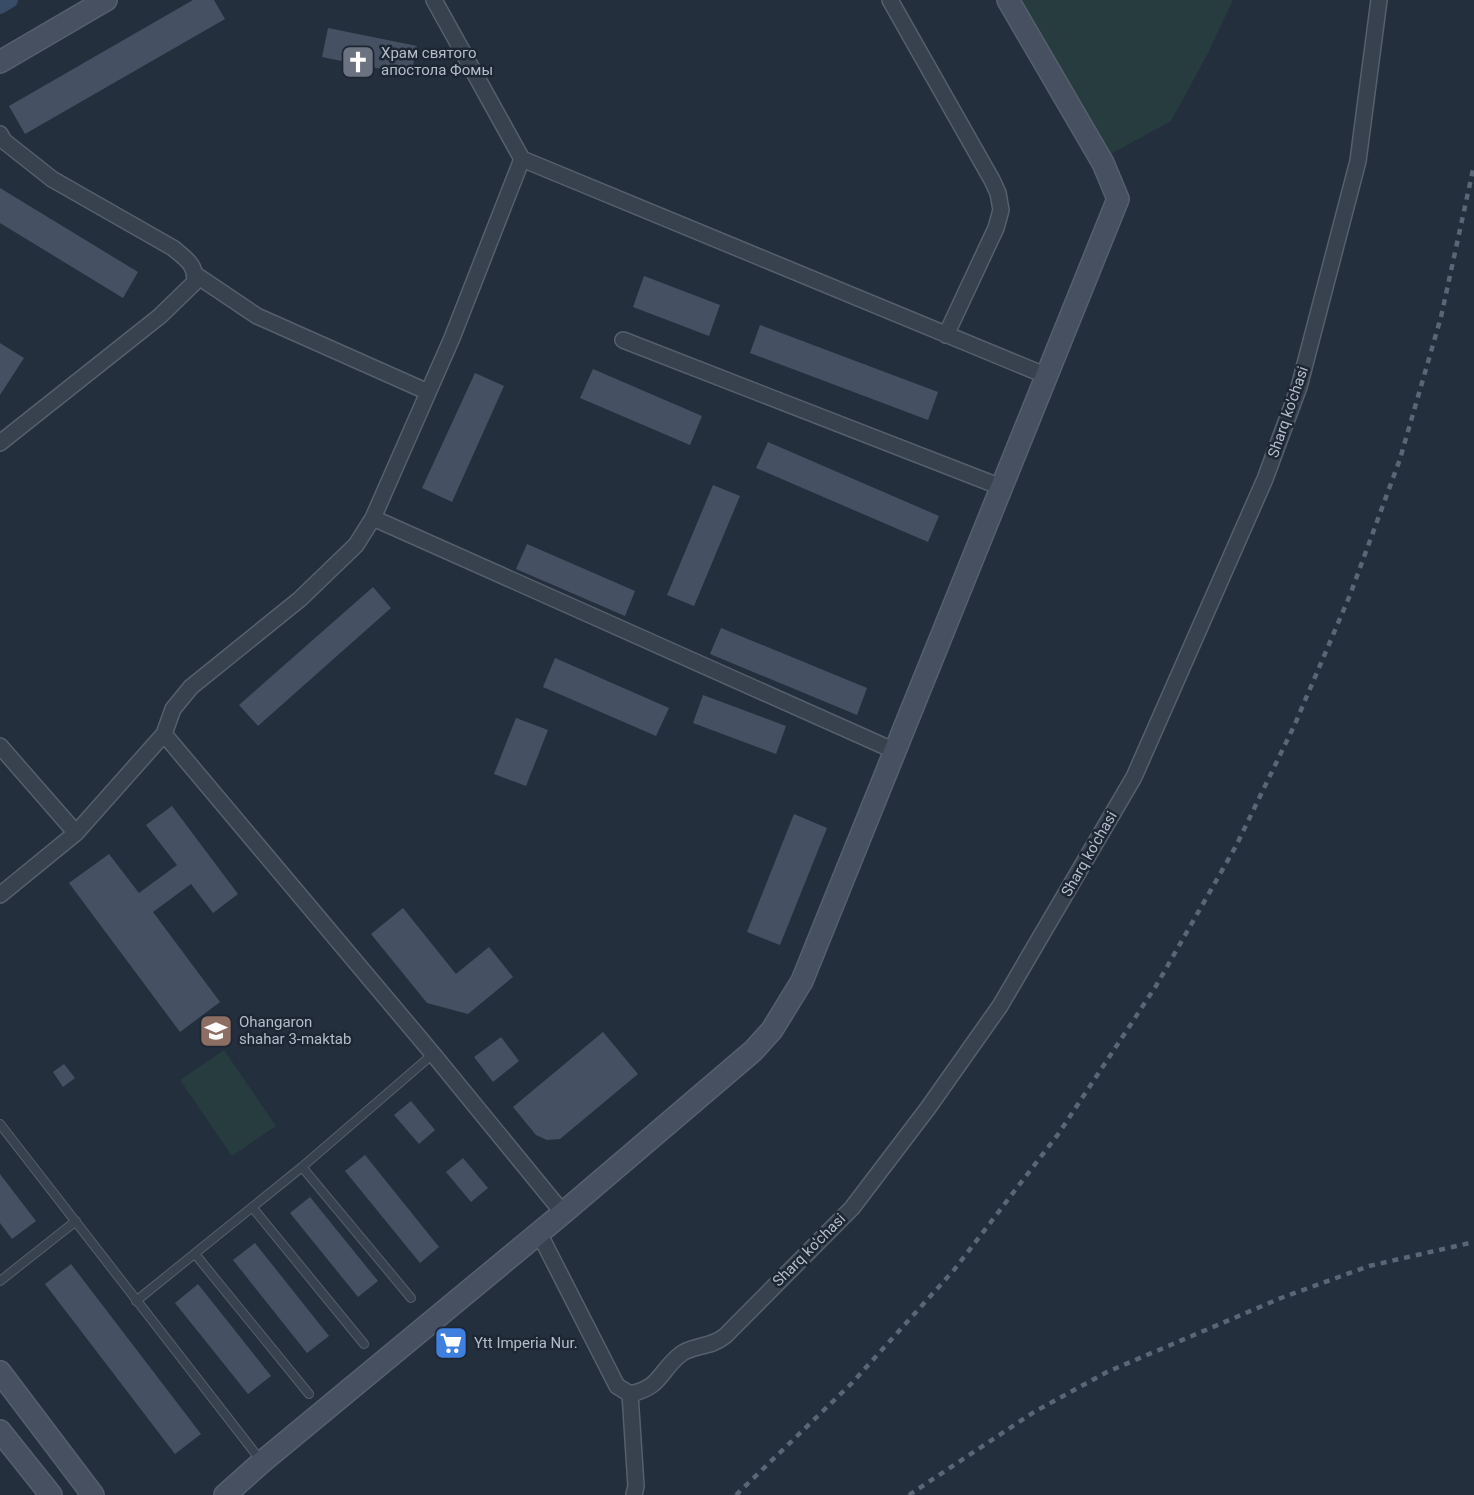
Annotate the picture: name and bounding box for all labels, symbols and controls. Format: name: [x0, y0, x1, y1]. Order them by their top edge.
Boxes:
church icon: Храм святого апостола Фомы: [340, 44, 376, 80]
place label: Храм святого апостола Фомы: [381, 44, 493, 79]
street label: Sharq ko'chasi: [1264, 364, 1312, 460]
street label: Sharq ko'chasi: [1057, 808, 1121, 900]
school or university icon: Ohangaron shahar 3-maktab: [198, 1013, 234, 1049]
place label: Ohangaron shahar 3-maktab: [239, 1013, 351, 1048]
street label: Sharq ko'chasi: [769, 1210, 849, 1290]
supermarket icon: Ytt Imperia Nur.: [433, 1325, 469, 1361]
place label: Ytt Imperia Nur.: [474, 1334, 578, 1352]

